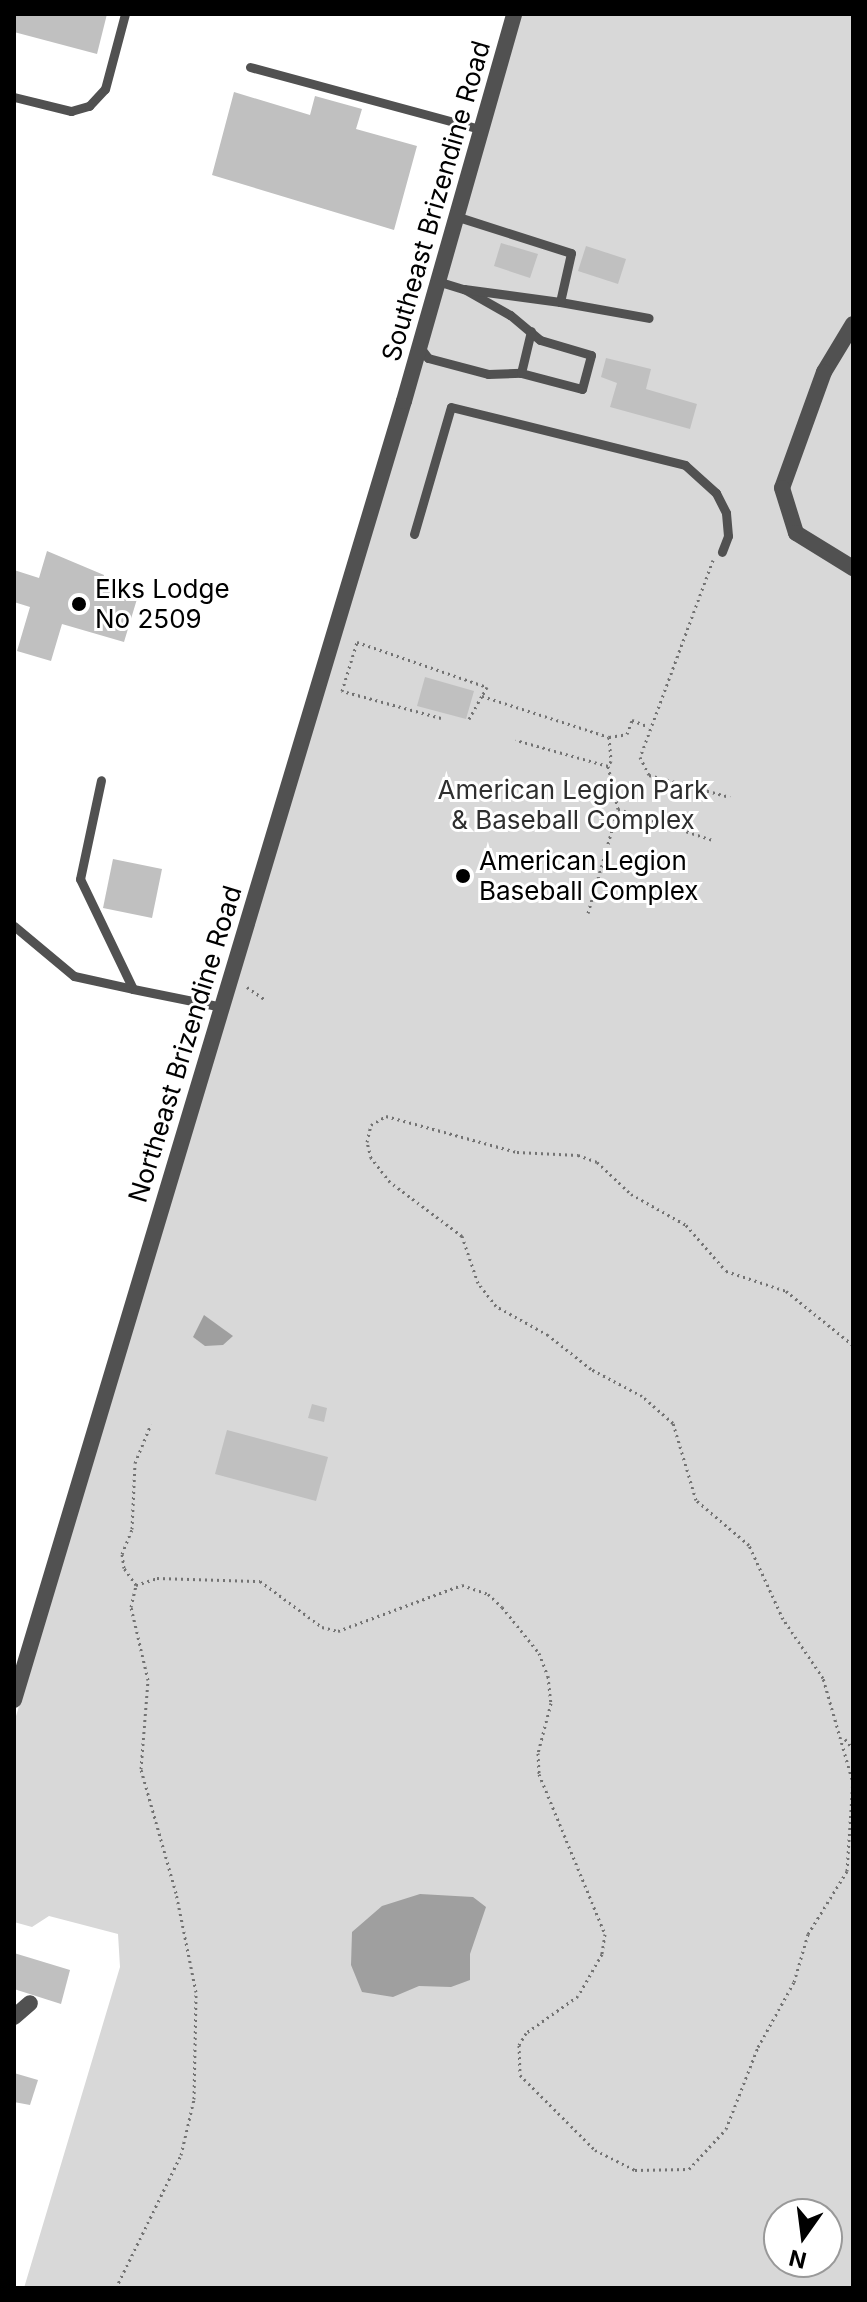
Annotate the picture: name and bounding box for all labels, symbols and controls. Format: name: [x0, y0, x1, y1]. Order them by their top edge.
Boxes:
street label: Southeast Brizendine Road: [375, 37, 497, 365]
place label: Elks Lodge No 2509: [95, 573, 230, 634]
marker: Elks Lodge No 2509: [70, 595, 88, 613]
park label: American Legion Park & Baseball Complex: [438, 774, 708, 836]
place label: American Legion Baseball Complex: [479, 845, 699, 906]
marker: American Legion Baseball Complex: [454, 867, 472, 885]
street label: Northeast Brizendine Road: [122, 882, 248, 1206]
north arrow: [763, 2198, 843, 2278]
text: N: [786, 2245, 809, 2274]

